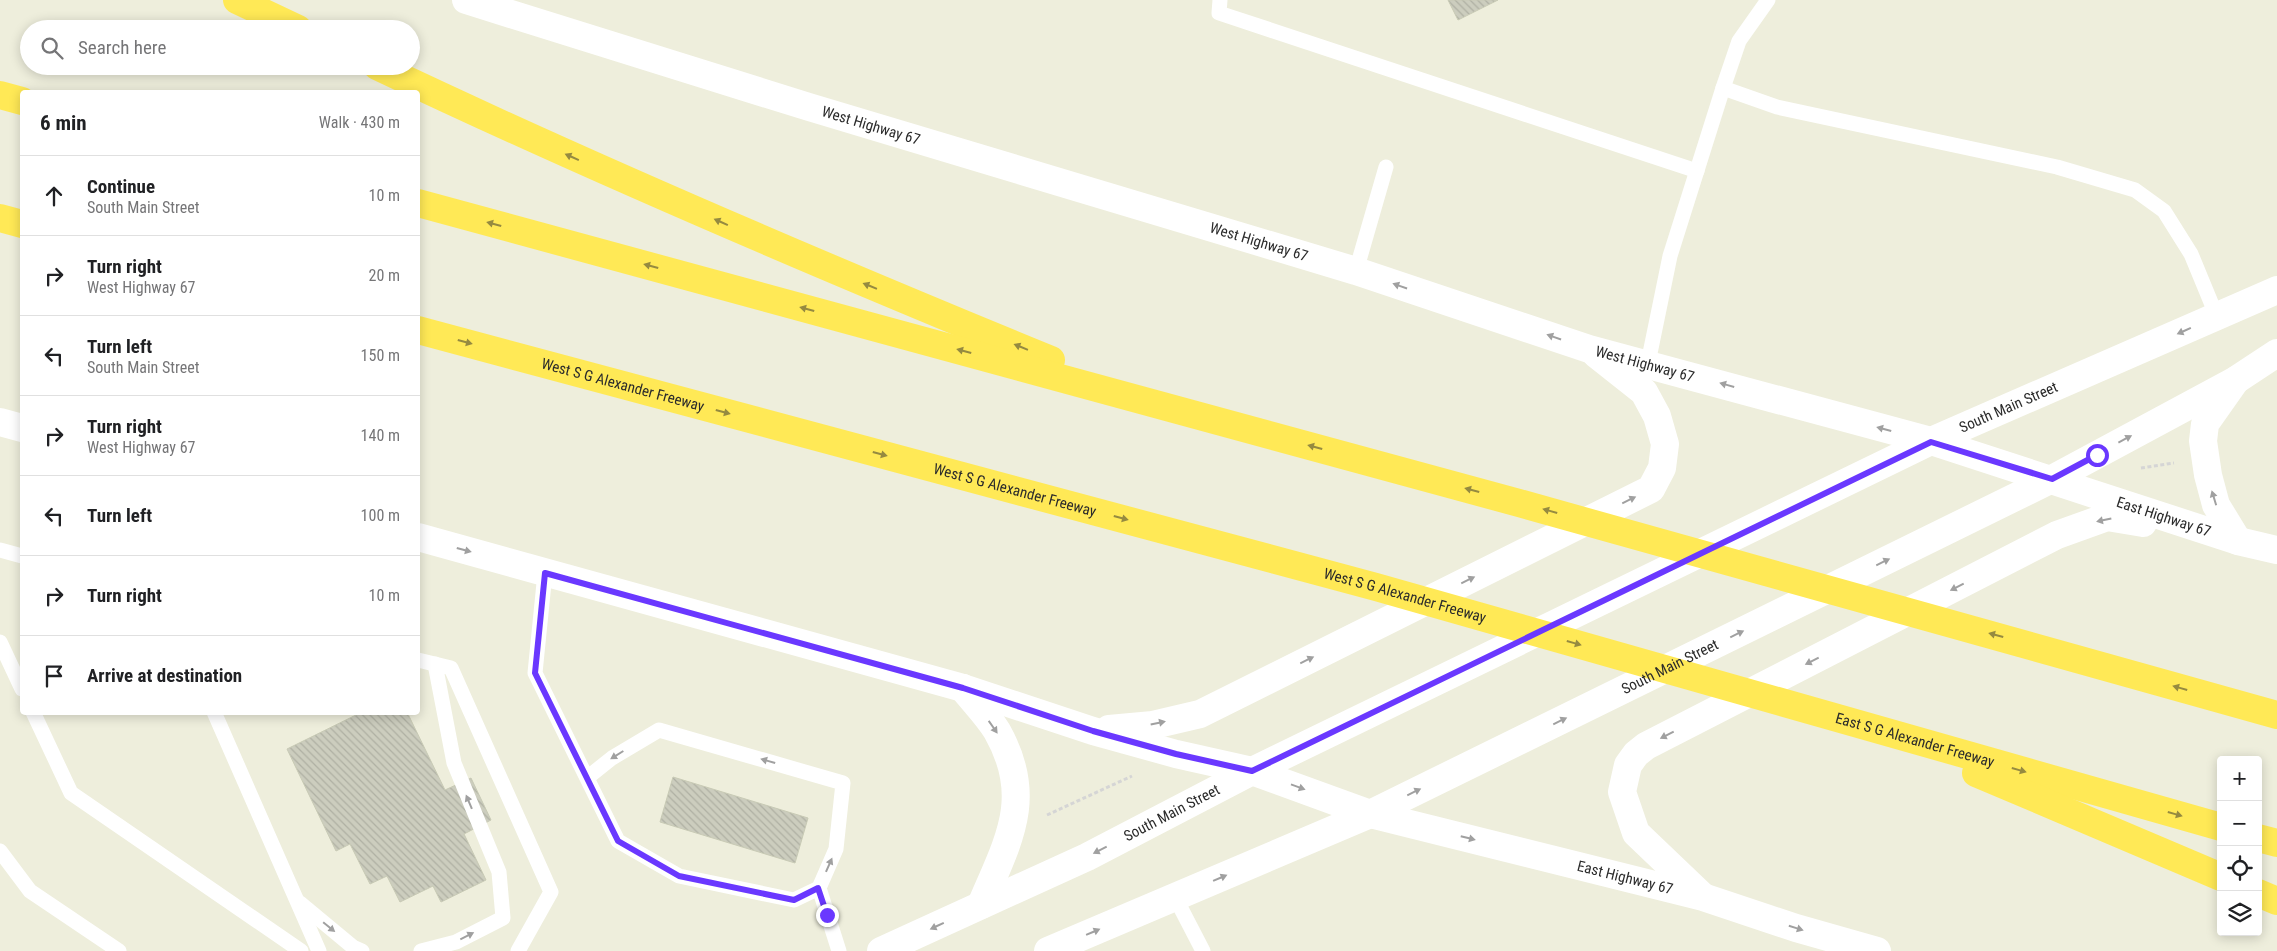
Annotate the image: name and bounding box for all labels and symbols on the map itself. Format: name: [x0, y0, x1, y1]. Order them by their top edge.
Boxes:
street label: West Highway 67: [820, 102, 922, 149]
one-way arrow: [565, 152, 579, 160]
one-way arrow: [714, 217, 728, 225]
one-way arrow: [486, 219, 501, 227]
street label: West Highway 67: [1208, 219, 1310, 265]
one-way arrow: [643, 262, 658, 270]
one-way arrow: [1392, 281, 1407, 289]
one-way arrow: [862, 282, 877, 290]
one-way arrow: [800, 304, 815, 312]
one-way arrow: [2177, 328, 2191, 336]
one-way arrow: [1546, 333, 1561, 341]
one-way arrow: [457, 339, 472, 347]
street label: West Highway 67: [1593, 342, 1696, 386]
one-way arrow: [1014, 343, 1028, 351]
one-way arrow: [957, 347, 972, 355]
street label: West S G Alexander Freeway: [539, 354, 706, 415]
street label: South Main Street: [1956, 378, 2061, 437]
one-way arrow: [1720, 381, 1735, 389]
one-way arrow: [716, 408, 731, 416]
one-way arrow: [1876, 424, 1891, 432]
one-way arrow: [2118, 435, 2132, 444]
one-way arrow: [1308, 443, 1323, 451]
route start: [2086, 444, 2109, 467]
one-way arrow: [873, 450, 888, 458]
street label: West S G Alexander Freeway: [931, 460, 1098, 521]
one-way arrow: [1464, 486, 1480, 494]
one-way arrow: [2210, 490, 2218, 505]
street label: East Highway 67: [2114, 493, 2213, 541]
one-way arrow: [1622, 496, 1637, 504]
one-way arrow: [1543, 507, 1558, 515]
one-way arrow: [1114, 515, 1129, 523]
one-way arrow: [2095, 516, 2111, 524]
one-way arrow: [457, 547, 472, 555]
one-way arrow: [1876, 558, 1890, 566]
street label: West S G Alexander Freeway: [1322, 564, 1488, 627]
one-way arrow: [1461, 576, 1475, 584]
one-way arrow: [1949, 583, 1964, 591]
one-way arrow: [1730, 630, 1744, 638]
one-way arrow: [1989, 631, 2004, 639]
street label: South Main Street: [1618, 635, 1721, 698]
one-way arrow: [1567, 640, 1582, 648]
one-way arrow: [1300, 656, 1314, 664]
one-way arrow: [1805, 657, 1819, 665]
one-way arrow: [2172, 683, 2187, 691]
street label: East S G Alexander Freeway: [1833, 709, 1996, 771]
one-way arrow: [1552, 717, 1567, 725]
one-way arrow: [1151, 719, 1167, 727]
one-way arrow: [988, 720, 998, 734]
one-way arrow: [1660, 731, 1674, 739]
one-way arrow: [611, 750, 624, 760]
one-way arrow: [760, 757, 775, 765]
one-way arrow: [2012, 766, 2027, 774]
street label: South Main Street: [1121, 780, 1223, 845]
one-way arrow: [1291, 784, 1306, 792]
one-way arrow: [1407, 788, 1421, 796]
one-way arrow: [465, 794, 473, 809]
one-way arrow: [2168, 811, 2183, 819]
one-way arrow: [1461, 834, 1476, 842]
one-way arrow: [1093, 846, 1107, 854]
street label: East Highway 67: [1575, 857, 1675, 898]
one-way arrow: [826, 858, 834, 872]
one-way arrow: [1213, 874, 1227, 882]
route end: [816, 904, 839, 927]
one-way arrow: [322, 922, 335, 933]
one-way arrow: [930, 922, 944, 930]
one-way arrow: [1788, 924, 1803, 932]
one-way arrow: [1086, 928, 1100, 936]
one-way arrow: [460, 932, 474, 940]

